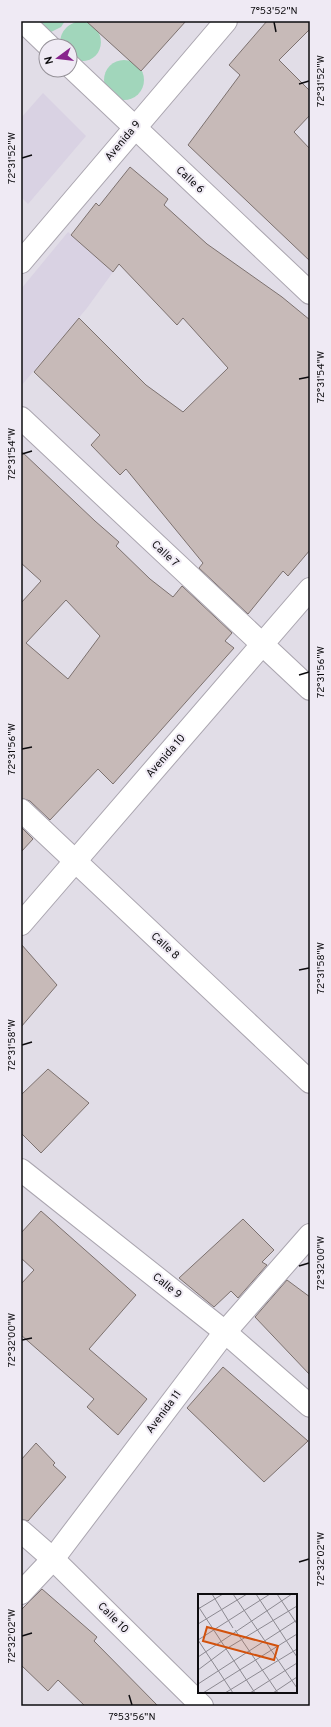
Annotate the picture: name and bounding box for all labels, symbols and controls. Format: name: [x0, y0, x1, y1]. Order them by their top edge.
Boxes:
text: 7°53'52"N: [250, 5, 298, 18]
north arrow: [38, 38, 78, 78]
text: N: [42, 55, 57, 66]
text: 72°31'52"W: [315, 55, 328, 107]
street label: Avenida 9: [102, 118, 144, 164]
text: 72°31'52"W: [6, 132, 19, 184]
street label: Calle 6: [173, 163, 207, 197]
text: 72°31'54"W: [315, 351, 328, 403]
text: 72°31'54"W: [6, 428, 19, 480]
street label: Calle 7: [148, 538, 182, 570]
text: 72°31'56"W: [315, 646, 328, 698]
text: 72°31'56"W: [6, 723, 19, 775]
street label: Avenida 10: [143, 731, 189, 781]
street label: Calle 8: [148, 929, 182, 963]
text: 72°31'58"W: [315, 942, 328, 994]
text: 72°31'58"W: [6, 1019, 19, 1071]
text: 72°32'00"W: [315, 1236, 328, 1290]
street label: Calle 9: [149, 1270, 185, 1302]
text: 72°32'00"W: [6, 1313, 19, 1367]
street label: Avenida 11: [143, 1388, 185, 1436]
text: 72°32'02"W: [315, 1532, 328, 1586]
inset map: [198, 1594, 297, 1693]
street label: Calle 10: [94, 1599, 132, 1637]
text: 72°32'02"W: [6, 1609, 19, 1663]
text: 7°53'56"N: [109, 1711, 155, 1724]

